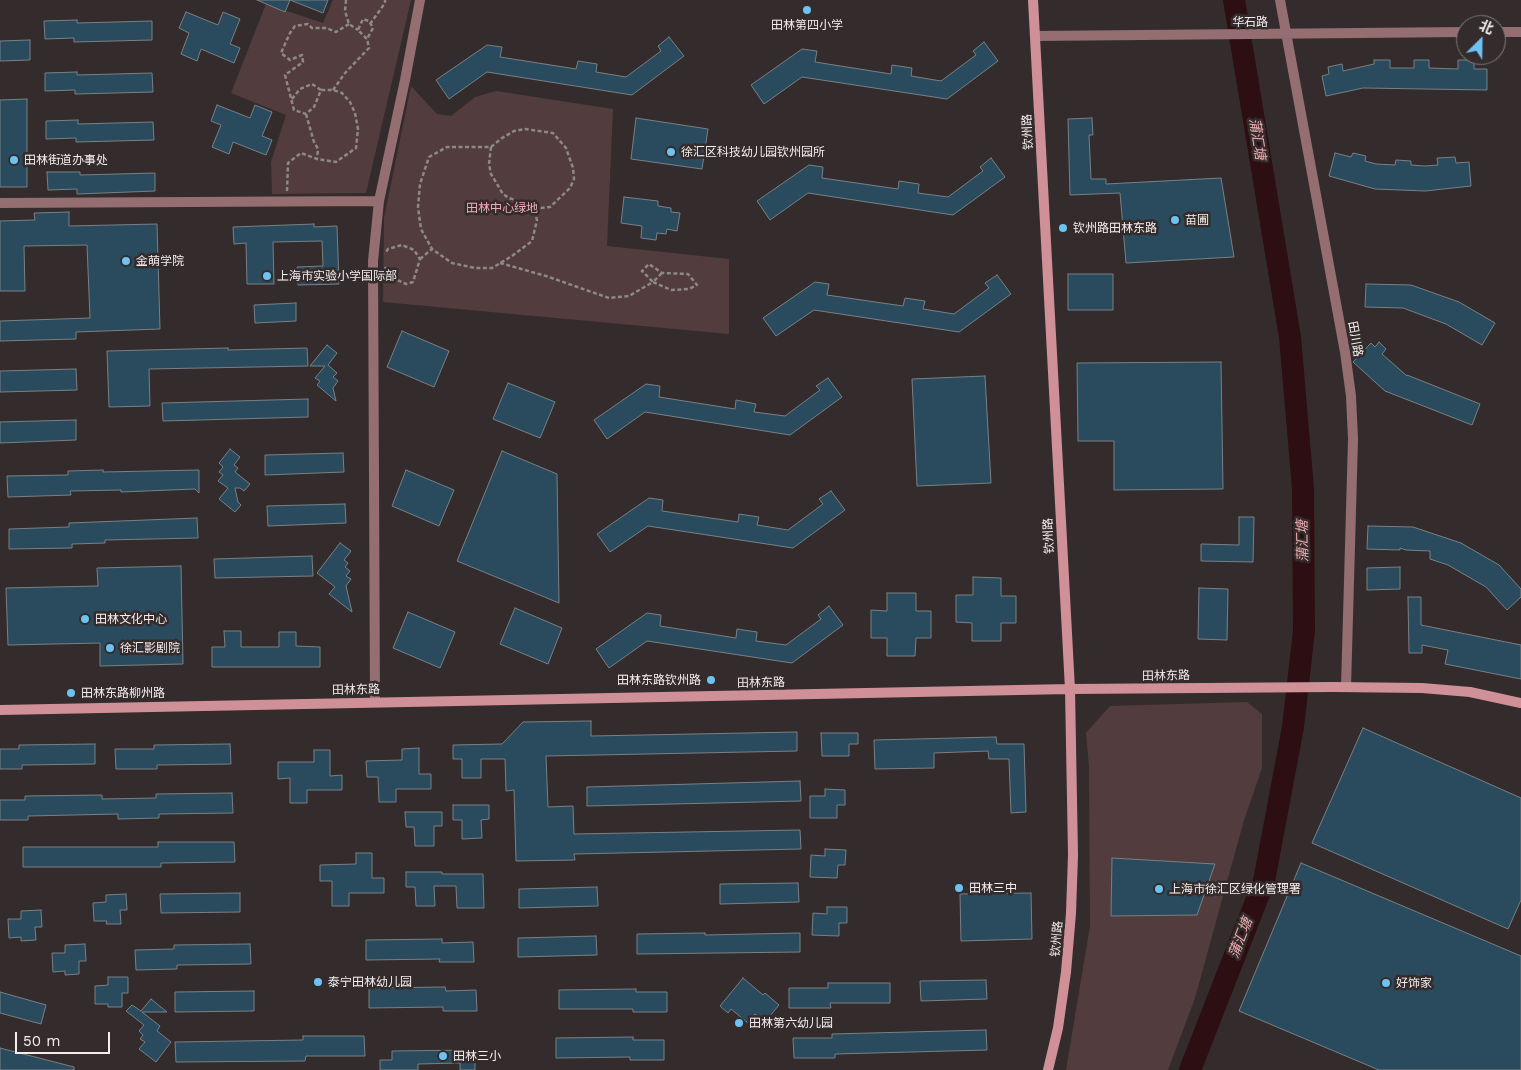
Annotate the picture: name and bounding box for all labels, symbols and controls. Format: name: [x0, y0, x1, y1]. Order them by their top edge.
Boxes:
marker: 田林第四小学: [801, 4, 813, 16]
street label: 华石路: [1232, 15, 1268, 29]
north arrow: [1456, 15, 1506, 65]
text: 北: [1477, 17, 1496, 37]
place label: 田林第四小学: [771, 18, 843, 32]
street label: 钦州路: [1020, 114, 1036, 150]
water label: 蒲汇塘: [1245, 117, 1269, 161]
place label: 徐汇区科技幼儿园钦州园所: [681, 145, 825, 159]
marker: 徐汇区科技幼儿园钦州园所: [665, 146, 677, 158]
place label: 田林街道办事处: [24, 153, 108, 167]
marker: 田林街道办事处: [8, 154, 20, 166]
park label: 田林中心绿地: [466, 201, 538, 215]
place label: 苗圃: [1185, 213, 1209, 227]
marker: 苗圃: [1169, 214, 1181, 226]
place label: 钦州路田林东路: [1073, 221, 1157, 235]
marker: 钦州路田林东路: [1057, 222, 1069, 234]
place label: 金萌学院: [136, 254, 184, 268]
marker: 金萌学院: [120, 255, 132, 267]
place label: 上海市实验小学国际部: [277, 269, 397, 283]
marker: 上海市实验小学国际部: [261, 270, 273, 282]
street label: 田川路: [1345, 320, 1365, 358]
street label: 钦州路: [1041, 518, 1057, 554]
water label: 蒲汇塘: [1294, 520, 1312, 562]
place label: 田林文化中心: [95, 612, 167, 626]
marker: 田林文化中心: [79, 613, 91, 625]
place label: 徐汇影剧院: [120, 641, 180, 655]
marker: 徐汇影剧院: [104, 642, 116, 654]
street label: 田林东路: [1142, 668, 1190, 684]
place label: 田林东路钦州路: [617, 673, 701, 687]
marker: 田林东路钦州路: [705, 674, 717, 686]
street label: 田林东路: [737, 675, 785, 691]
street label: 田林东路: [332, 682, 380, 698]
place label: 田林东路柳州路: [81, 686, 165, 700]
marker: 田林东路柳州路: [65, 687, 77, 699]
place label: 田林三中: [969, 881, 1017, 895]
marker: 田林三中: [953, 882, 965, 894]
place label: 上海市徐汇区绿化管理署: [1169, 882, 1301, 896]
marker: 上海市徐汇区绿化管理署: [1153, 883, 1165, 895]
water label: 蒲汇塘: [1226, 915, 1256, 961]
street label: 钦州路: [1048, 920, 1066, 958]
place label: 泰宁田林幼儿园: [328, 975, 412, 989]
marker: 泰宁田林幼儿园: [312, 976, 324, 988]
place label: 好饰家: [1396, 976, 1432, 990]
marker: 好饰家: [1380, 977, 1392, 989]
place label: 田林第六幼儿园: [749, 1016, 833, 1030]
marker: 田林第六幼儿园: [733, 1017, 745, 1029]
scale bar: [18, 1022, 112, 1054]
text: 50 m: [23, 1032, 60, 1050]
place label: 田林三小: [453, 1049, 501, 1063]
marker: 田林三小: [437, 1050, 449, 1062]

